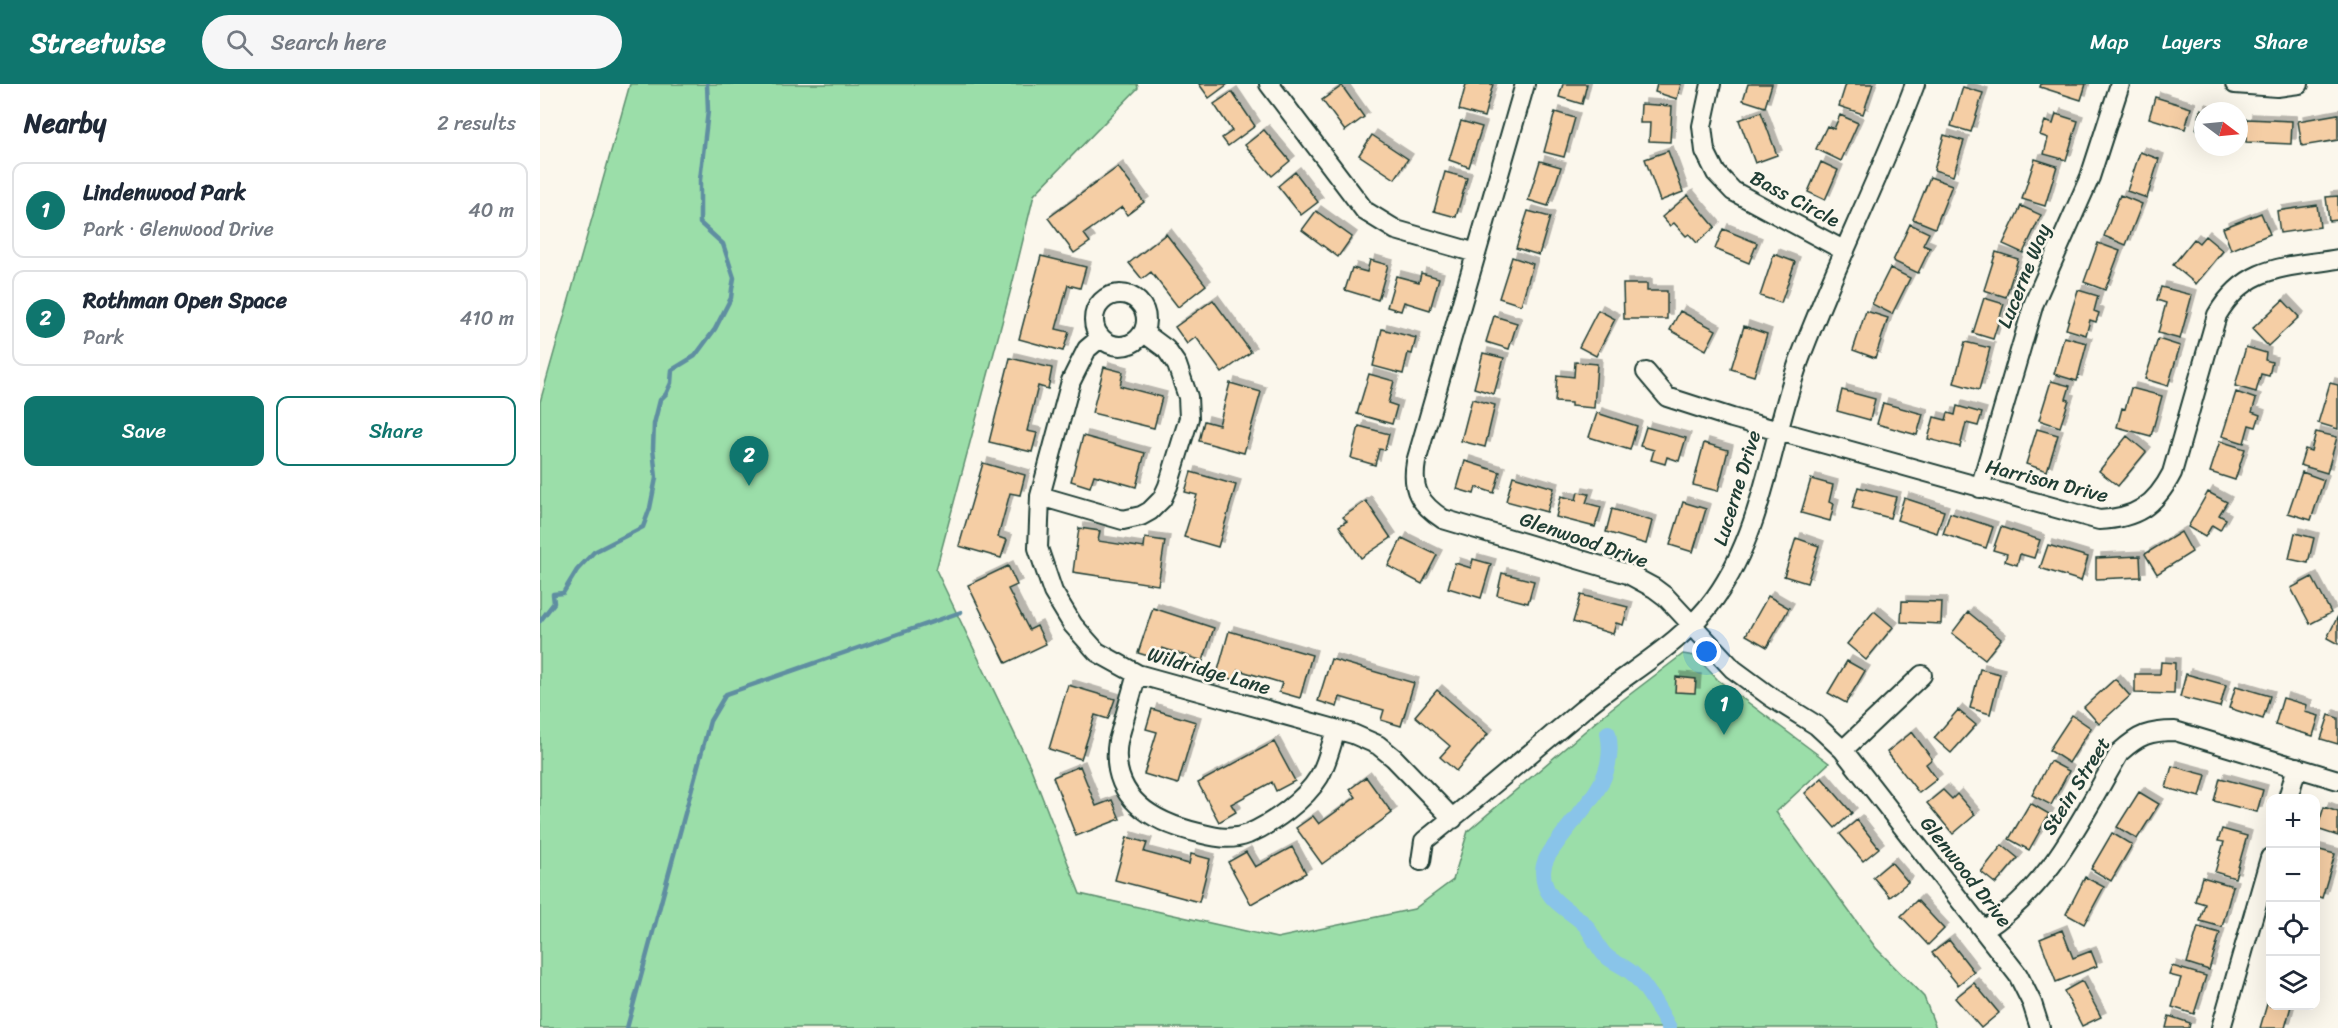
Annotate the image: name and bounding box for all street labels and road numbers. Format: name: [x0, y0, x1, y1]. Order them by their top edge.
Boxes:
street label: Bass Circle: [1744, 161, 1847, 238]
street label: Lucerne Way: [1987, 218, 2061, 334]
street label: Lucerne Drive: [1703, 426, 1771, 550]
street label: Harrison Drive: [1982, 449, 2112, 513]
street label: Glenwood Drive: [1515, 502, 1653, 578]
street label: Wildridge Lane: [1143, 637, 1275, 705]
street label: Stein Street: [2032, 730, 2120, 842]
street label: Glenwood Drive: [1911, 808, 2021, 936]

